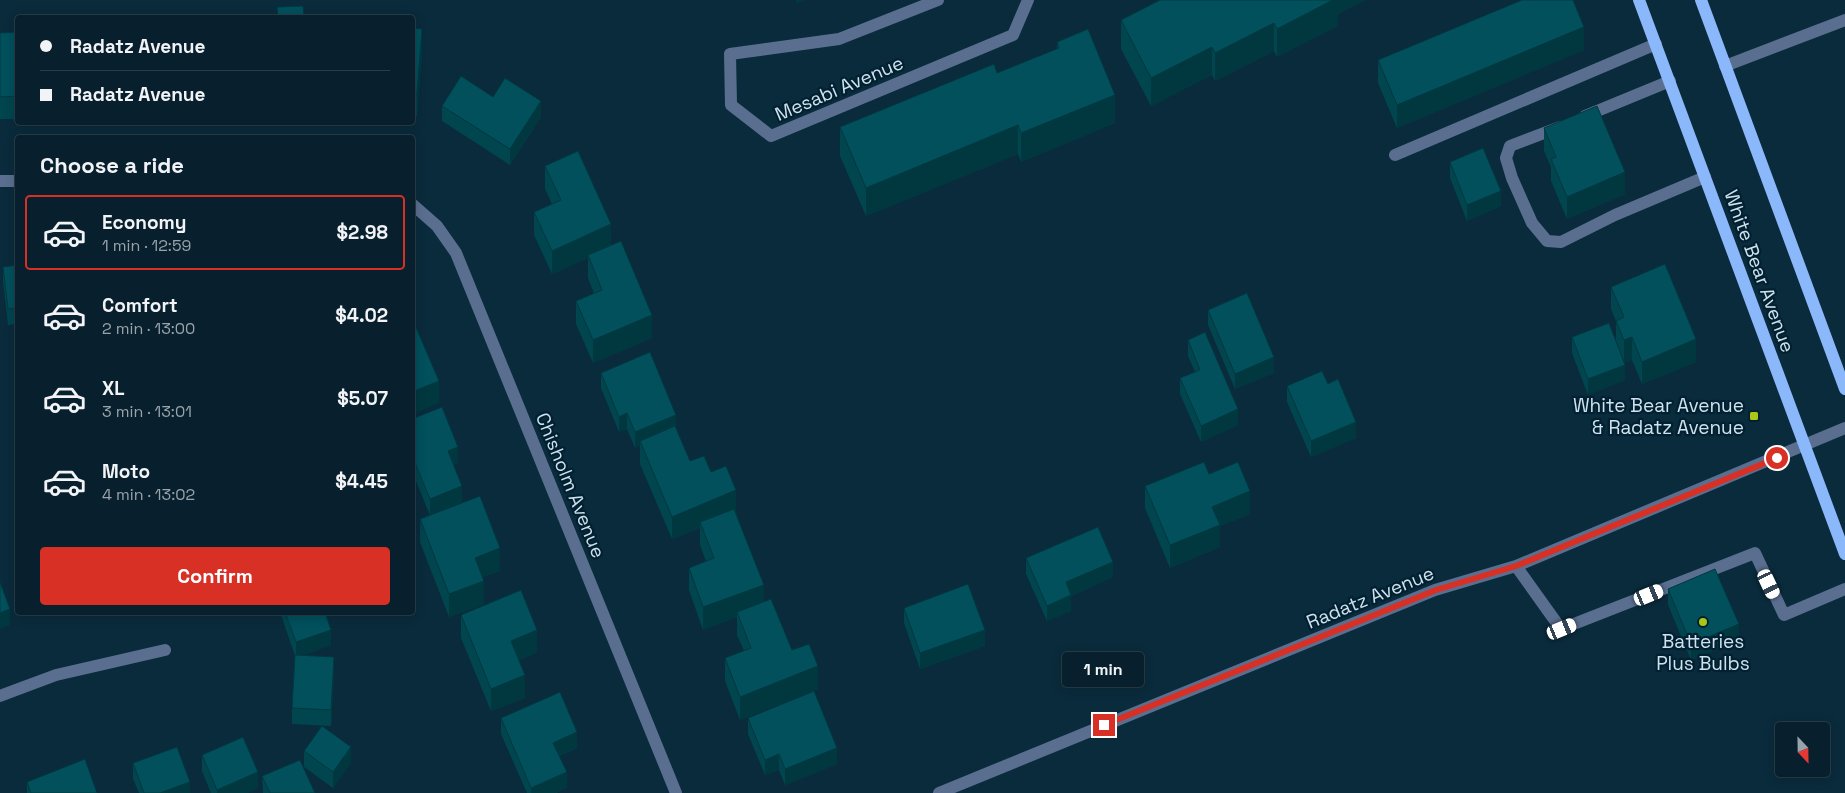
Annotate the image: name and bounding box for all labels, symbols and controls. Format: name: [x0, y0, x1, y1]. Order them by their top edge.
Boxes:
text: Radatz Avenue: [70, 34, 206, 59]
street label: Mesabi Avenue: [771, 50, 907, 127]
text: Radatz Avenue: [70, 82, 206, 107]
text: Choose a ride: [40, 151, 184, 179]
street label: White Bear Avenue: [1719, 187, 1801, 356]
icon: car: [42, 210, 87, 255]
text: Economy: [102, 210, 186, 235]
text: $2.98: [336, 220, 388, 245]
text: 1 min · 12:59: [102, 235, 191, 256]
icon: car: [42, 293, 87, 338]
text: Comfort: [102, 293, 178, 318]
text: $4.02: [335, 303, 388, 328]
text: 2 min · 13:00: [102, 318, 195, 339]
icon: car: [42, 376, 87, 421]
text: XL: [102, 376, 125, 401]
text: $5.07: [337, 386, 388, 411]
place label: White Bear Avenue & Radatz Avenue: [1573, 393, 1744, 440]
text: 3 min · 13:01: [102, 401, 192, 422]
street label: Chisholm Avenue: [530, 409, 611, 562]
marker: White Bear Avenue & Radatz Avenue: [1748, 410, 1760, 422]
route start: [1766, 447, 1788, 469]
icon: car: [42, 459, 87, 504]
text: Moto: [102, 459, 150, 484]
text: $4.45: [335, 469, 388, 494]
text: 4 min · 13:02: [102, 484, 195, 505]
button: Confirm: [40, 547, 390, 605]
street label: Radatz Avenue: [1303, 560, 1438, 634]
car: [1755, 567, 1782, 601]
car: [1632, 582, 1665, 608]
car: [1545, 616, 1578, 642]
marker: Batteries Plus Bulbs: [1697, 616, 1709, 628]
place label: Batteries Plus Bulbs: [1656, 629, 1750, 676]
callout: 1 min: [1063, 652, 1145, 688]
text: 1 min: [1083, 659, 1123, 680]
route end: [1093, 714, 1115, 736]
north arrow: [1775, 722, 1830, 778]
map controls: [1775, 722, 1830, 777]

